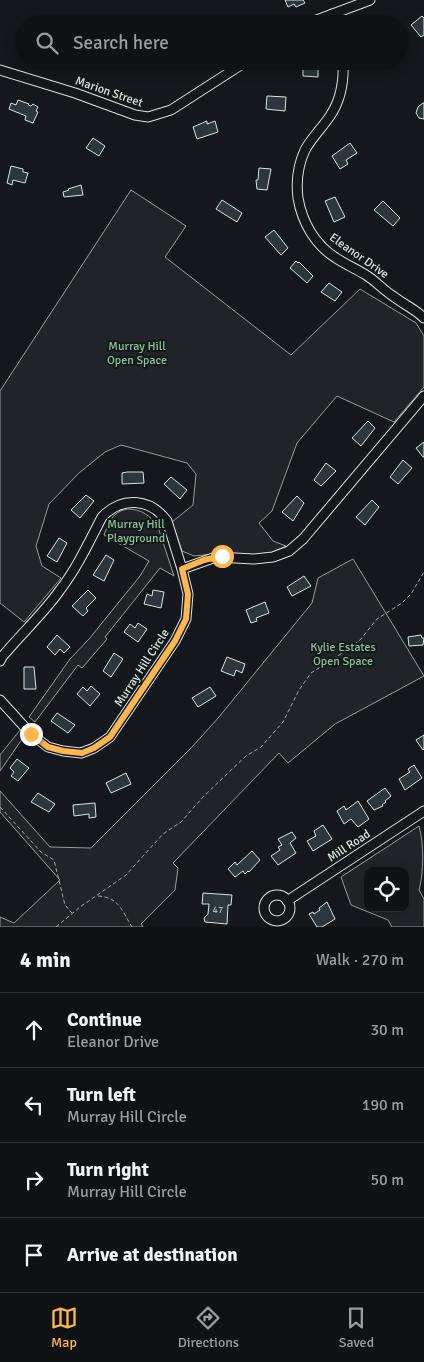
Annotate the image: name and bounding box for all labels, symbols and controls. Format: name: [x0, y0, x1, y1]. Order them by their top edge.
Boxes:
search box: [15, 15, 409, 70]
icon: search: [33, 29, 61, 57]
text: Search here: [73, 31, 169, 55]
street label: Marion Street: [73, 73, 145, 111]
street label: Eleanor Drive: [326, 230, 392, 282]
park label: Murray Hill Open Space: [107, 339, 167, 368]
park label: Murray Hill Playground: [107, 517, 165, 546]
route start: [211, 545, 234, 568]
street label: Murray Hill Circle: [111, 626, 173, 710]
park label: Kylie Estates Open Space: [310, 640, 376, 669]
route end: [20, 723, 43, 746]
street label: Mill Road: [325, 827, 373, 865]
map controls: [364, 867, 409, 912]
button: locate: [364, 867, 409, 912]
house number: 47: [213, 904, 223, 916]
text: 4 min: [20, 947, 71, 973]
text: Walk · 270 m: [316, 950, 404, 970]
text: Continue: [67, 1008, 142, 1032]
icon: ahead: [20, 1016, 48, 1044]
text: 30 m: [370, 1020, 404, 1040]
text: Eleanor Drive: [67, 1032, 159, 1052]
text: Turn left: [67, 1083, 136, 1107]
icon: left: [20, 1091, 48, 1119]
text: 190 m: [362, 1095, 404, 1115]
text: Murray Hill Circle: [67, 1107, 187, 1127]
text: Turn right: [67, 1158, 149, 1182]
icon: right: [20, 1166, 48, 1194]
text: 50 m: [370, 1170, 404, 1190]
text: Murray Hill Circle: [67, 1182, 187, 1202]
icon: arrive: [20, 1241, 48, 1269]
text: Arrive at destination: [67, 1243, 238, 1267]
tab: Map: [50, 1304, 78, 1351]
tab: Directions: [178, 1304, 239, 1351]
tab: Saved: [339, 1304, 374, 1351]

